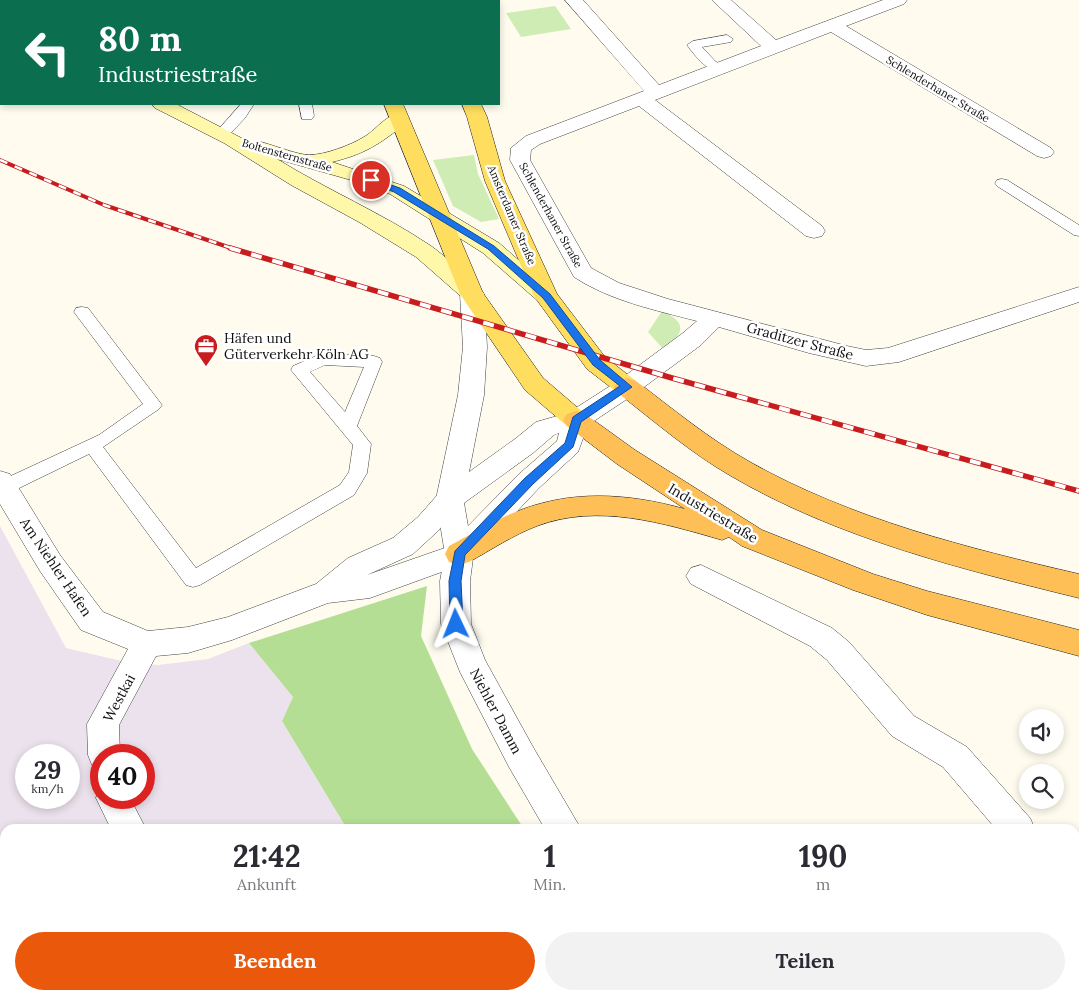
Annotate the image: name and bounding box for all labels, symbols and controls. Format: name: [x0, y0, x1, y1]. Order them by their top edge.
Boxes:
text: 80 m: [98, 16, 182, 61]
icon: left: [15, 20, 80, 85]
street label: Schlenderhaner Straße: [884, 53, 992, 126]
text: Industriestraße: [98, 60, 258, 88]
street label: Boltensternstraße: [240, 135, 334, 175]
pin: [350, 159, 392, 201]
street label: Schlenderhaner Straße: [516, 160, 586, 270]
street label: Amsterdamer Straße: [484, 162, 539, 267]
icon: arrive: [357, 166, 385, 194]
street label: Graditzer Straße: [745, 318, 856, 364]
place label: Häfen und Güterverkehr Köln AG: [224, 329, 369, 363]
office icon: Häfen und Güterverkehr Köln AG: [193, 333, 219, 367]
street label: Industriestraße: [665, 479, 761, 547]
street label: Am Niehler Hafen: [16, 513, 96, 620]
position arrow: [429, 597, 481, 649]
street label: Niehler Damm: [466, 665, 526, 757]
street label: Westkai: [99, 671, 139, 725]
map controls: [1019, 709, 1064, 809]
button: sound: [1019, 709, 1064, 754]
speed limit sign: 40: [90, 744, 155, 809]
text: 29: [34, 754, 61, 786]
button: search: [1019, 764, 1064, 809]
text: km/h: [31, 781, 64, 796]
text: 21:42: [233, 837, 301, 875]
text: 1: [544, 837, 556, 875]
text: 190: [799, 837, 847, 875]
text: Ankunft: [237, 874, 296, 894]
text: Min.: [533, 874, 566, 894]
text: m: [816, 874, 830, 894]
button: Beenden: [15, 932, 535, 990]
button: Teilen: [545, 932, 1065, 990]

